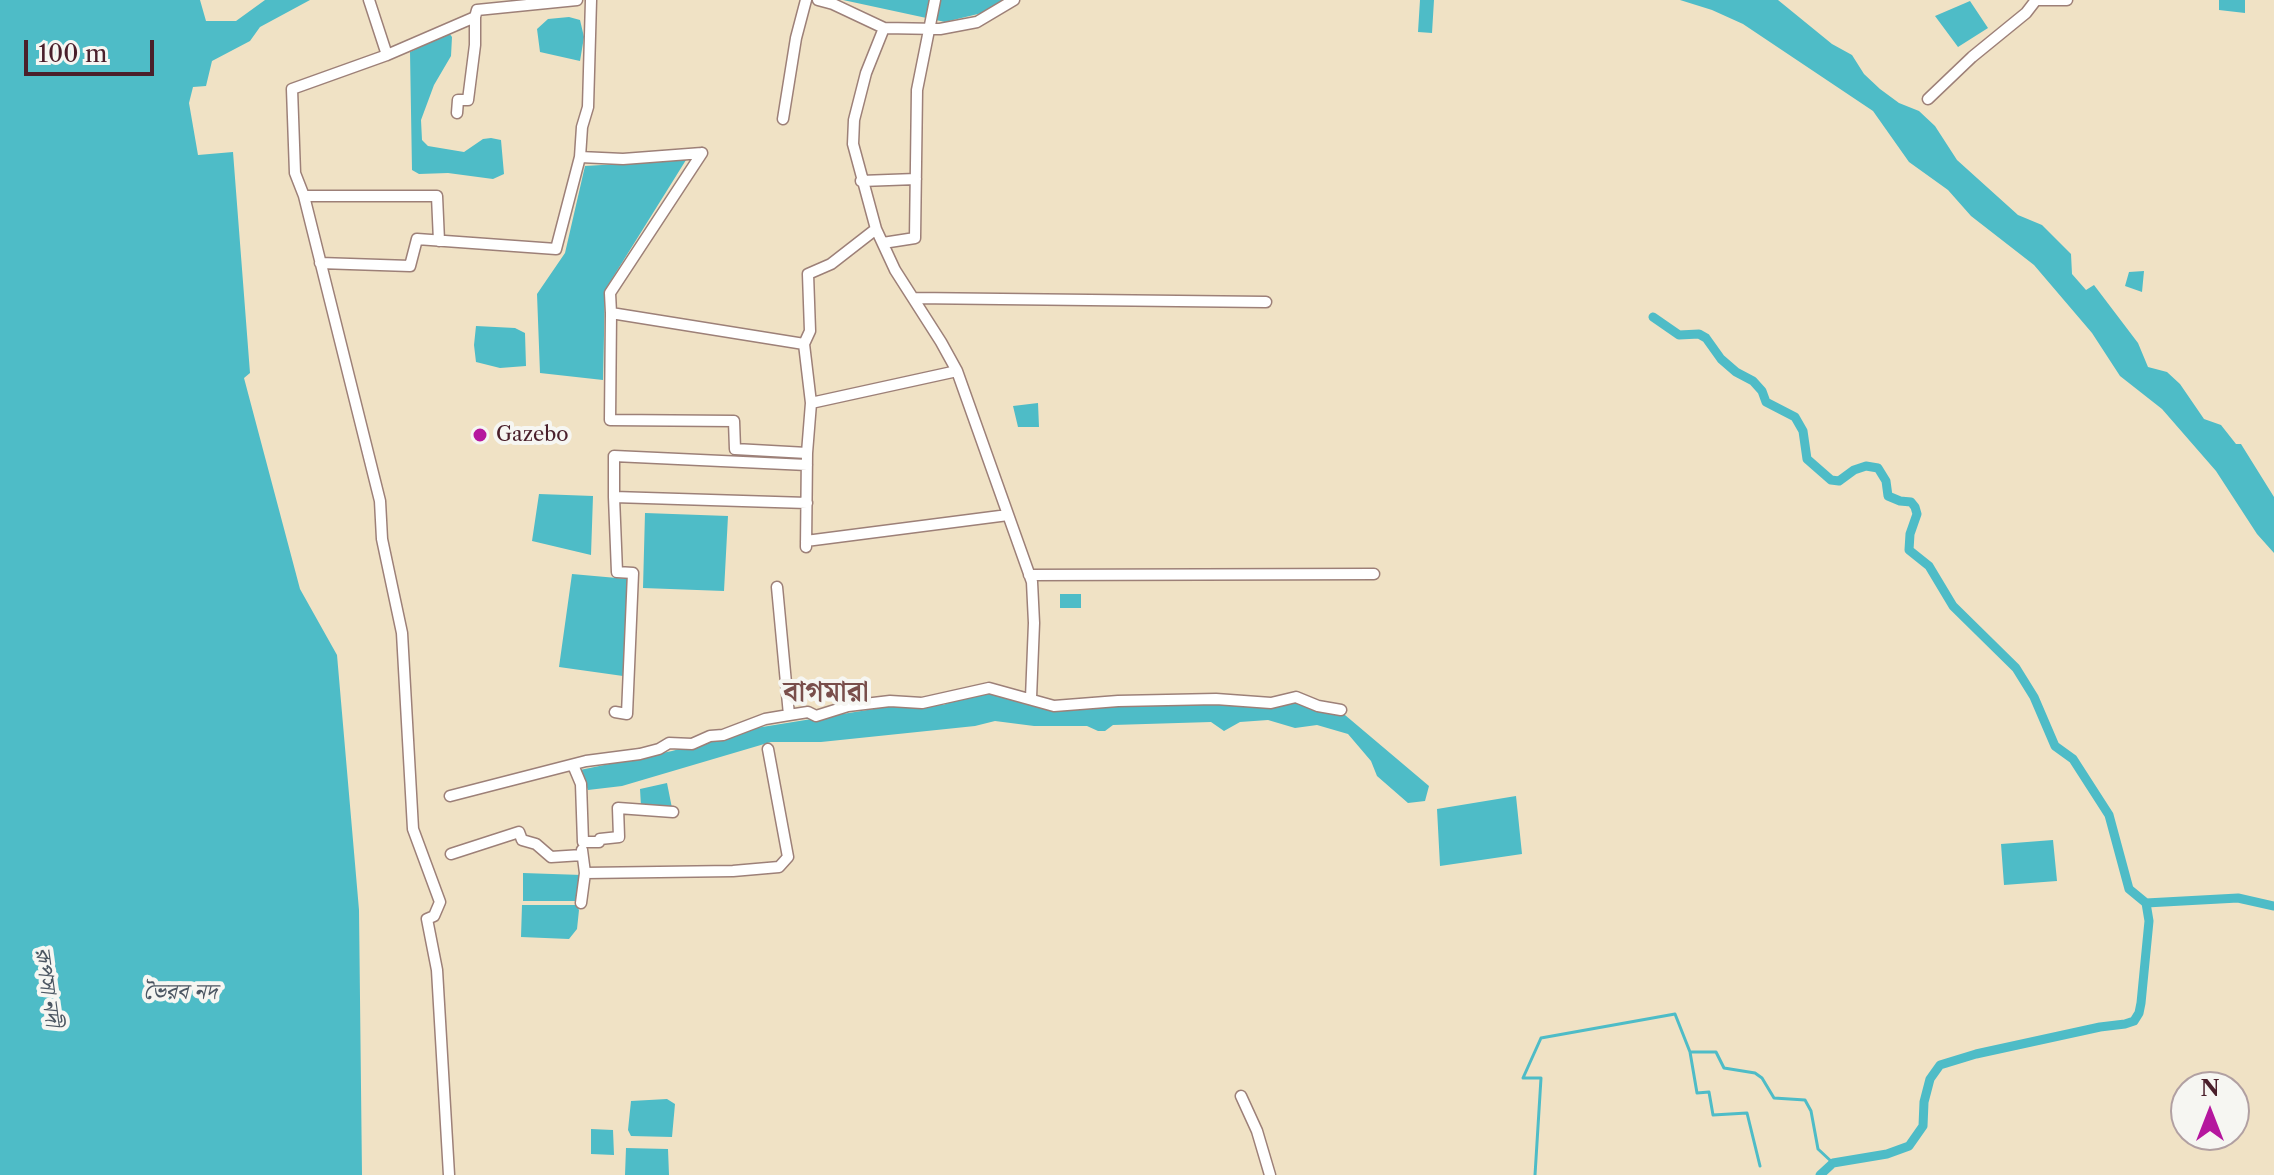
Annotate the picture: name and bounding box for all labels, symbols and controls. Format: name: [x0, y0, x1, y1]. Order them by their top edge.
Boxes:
scale bar: [28, 24, 158, 74]
text: 100 m: [38, 39, 107, 68]
place label: Gazebo: [496, 423, 568, 447]
marker: Gazebo: [471, 426, 489, 444]
district label: বাগমারা: [783, 676, 869, 710]
water label: রূপসা নদী: [28, 946, 66, 1028]
water label: ভৈরব নদ: [143, 980, 217, 1006]
north arrow: [2170, 1071, 2250, 1151]
text: N: [2200, 1075, 2220, 1102]

